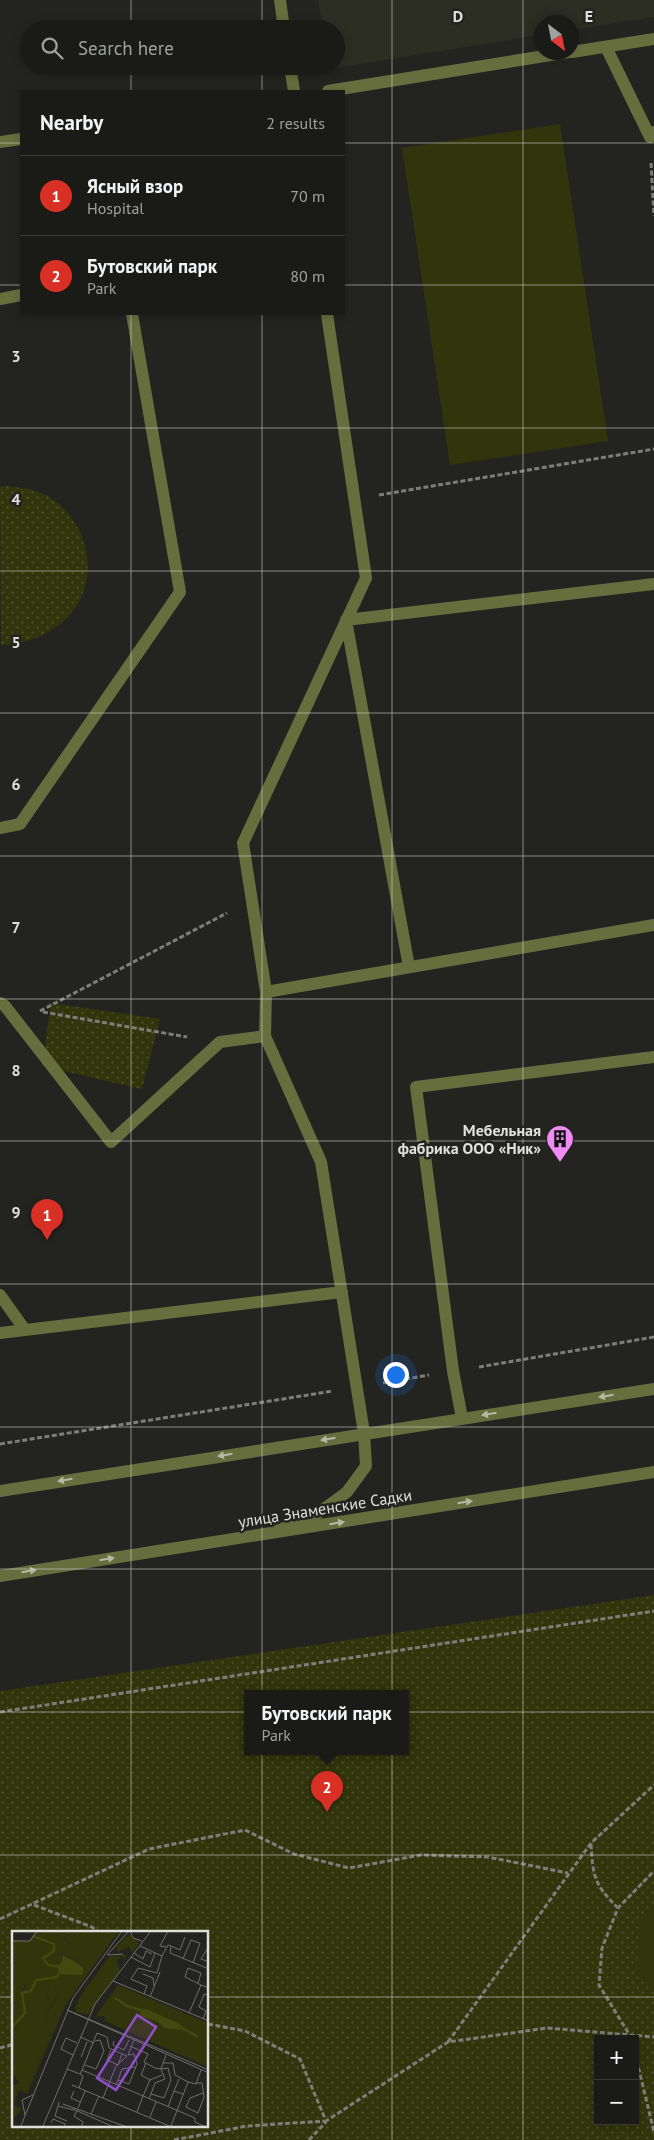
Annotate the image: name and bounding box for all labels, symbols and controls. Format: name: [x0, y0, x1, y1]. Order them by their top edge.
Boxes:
text: D: [453, 6, 463, 26]
text: E: [585, 6, 593, 26]
north arrow: [534, 15, 579, 60]
search box: [20, 20, 345, 75]
icon: search: [38, 34, 66, 62]
text: Search here: [78, 36, 174, 60]
text: Nearby: [40, 109, 103, 136]
text: 2 results: [266, 113, 325, 133]
text: Ясный взор: [87, 174, 183, 198]
text: 1: [51, 186, 61, 206]
text: 70 m: [290, 186, 325, 206]
text: Hospital: [87, 198, 144, 218]
text: Бутовский парк: [87, 254, 217, 278]
text: 2: [51, 266, 61, 286]
text: 80 m: [290, 266, 325, 286]
text: Park: [87, 278, 116, 298]
text: 3: [11, 346, 21, 366]
text: 4: [11, 489, 21, 509]
text: 5: [11, 632, 21, 652]
text: 6: [11, 774, 21, 794]
text: 7: [11, 917, 21, 937]
text: 8: [11, 1060, 21, 1080]
place label: Мебельная фабрика ООО «Ник»: [398, 1120, 541, 1158]
building icon: Мебельная фабрика ООО «Ник»: [545, 1124, 575, 1163]
pin: 1: [31, 1199, 63, 1240]
text: 9: [11, 1202, 21, 1222]
your location: [383, 1362, 409, 1388]
one-way arrow: [597, 1392, 613, 1400]
one-way arrow: [481, 1410, 497, 1418]
one-way arrow: [320, 1435, 336, 1443]
one-way arrow: [217, 1451, 233, 1459]
one-way arrow: [56, 1477, 72, 1485]
street label: улица Знаменские Садки: [237, 1484, 413, 1532]
one-way arrow: [457, 1498, 473, 1506]
one-way arrow: [329, 1519, 345, 1527]
one-way arrow: [99, 1555, 115, 1563]
one-way arrow: [22, 1567, 38, 1575]
popup: [244, 1690, 409, 1755]
text: Бутовский парк: [262, 1701, 392, 1725]
text: Park: [262, 1725, 291, 1745]
pin: 2: [311, 1771, 343, 1812]
inset map: [12, 1931, 209, 2128]
map controls: [594, 2035, 639, 2125]
button: +: [594, 2035, 639, 2080]
button: −: [594, 2080, 639, 2125]

